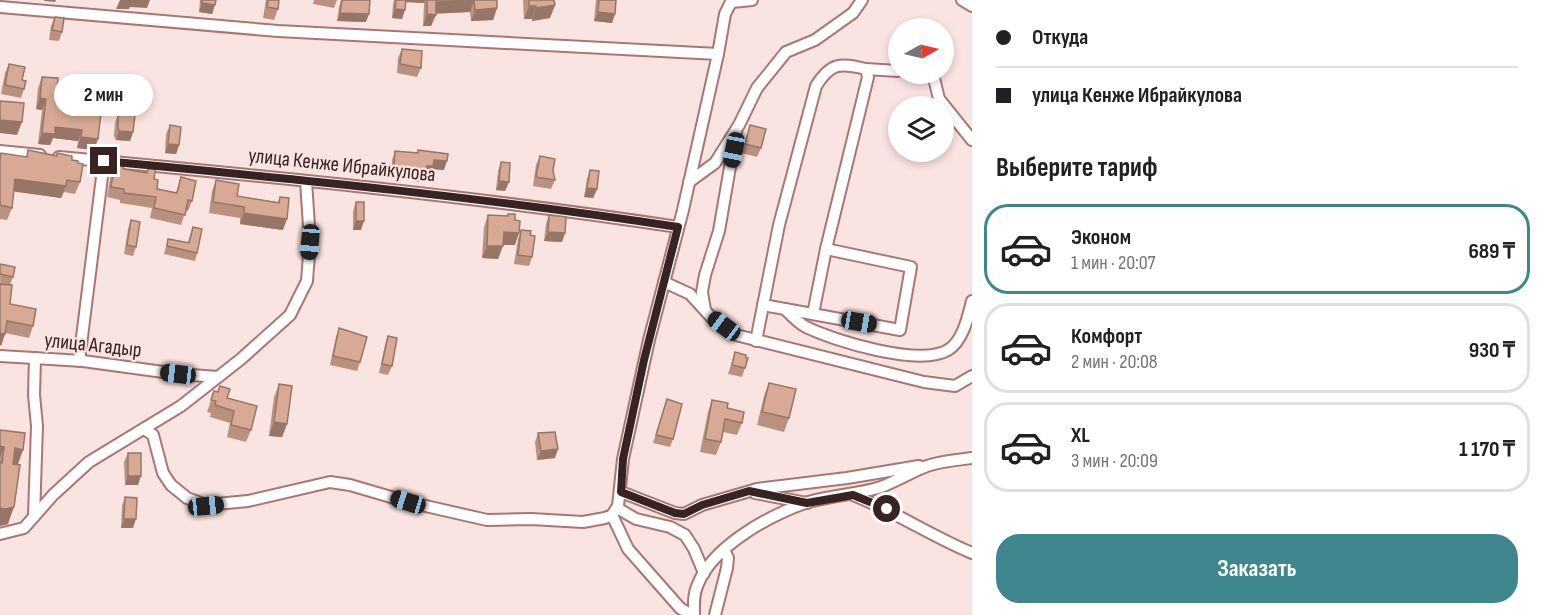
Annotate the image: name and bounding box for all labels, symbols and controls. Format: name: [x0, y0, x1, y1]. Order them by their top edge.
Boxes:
north arrow: [888, 18, 954, 84]
map controls: [888, 18, 954, 162]
text: Откуда: [1032, 24, 1088, 51]
callout: 2 мин: [54, 74, 154, 116]
text: улица Кенже Ибрайкулова: [1032, 82, 1242, 109]
text: 2 мин: [84, 83, 123, 107]
button: layers: [888, 96, 954, 162]
car: [722, 131, 746, 169]
street label: улица Кенже Ибрайкулова: [247, 143, 437, 187]
route end: [90, 147, 117, 174]
text: Выберите тариф: [996, 152, 1158, 184]
icon: car: [999, 222, 1053, 276]
car: [299, 223, 321, 261]
text: Эконом: [1071, 224, 1131, 251]
text: 689 ₸: [1468, 238, 1515, 265]
text: 1 мин · 20:07: [1071, 251, 1156, 275]
car: [704, 308, 744, 344]
car: [840, 310, 878, 334]
icon: car: [999, 321, 1053, 375]
text: Комфорт: [1071, 323, 1142, 350]
street label: улица Агадыр: [43, 327, 143, 363]
text: 930 ₸: [1469, 337, 1515, 364]
text: 2 мин · 20:08: [1071, 350, 1158, 374]
car: [159, 363, 197, 385]
icon: car: [999, 420, 1053, 474]
text: XL: [1071, 422, 1090, 449]
text: 1 170 ₸: [1459, 436, 1515, 463]
text: 3 мин · 20:09: [1071, 449, 1158, 473]
car: [388, 488, 428, 516]
car: [187, 495, 225, 517]
route start: [873, 495, 900, 522]
button: Заказать: [996, 534, 1518, 603]

